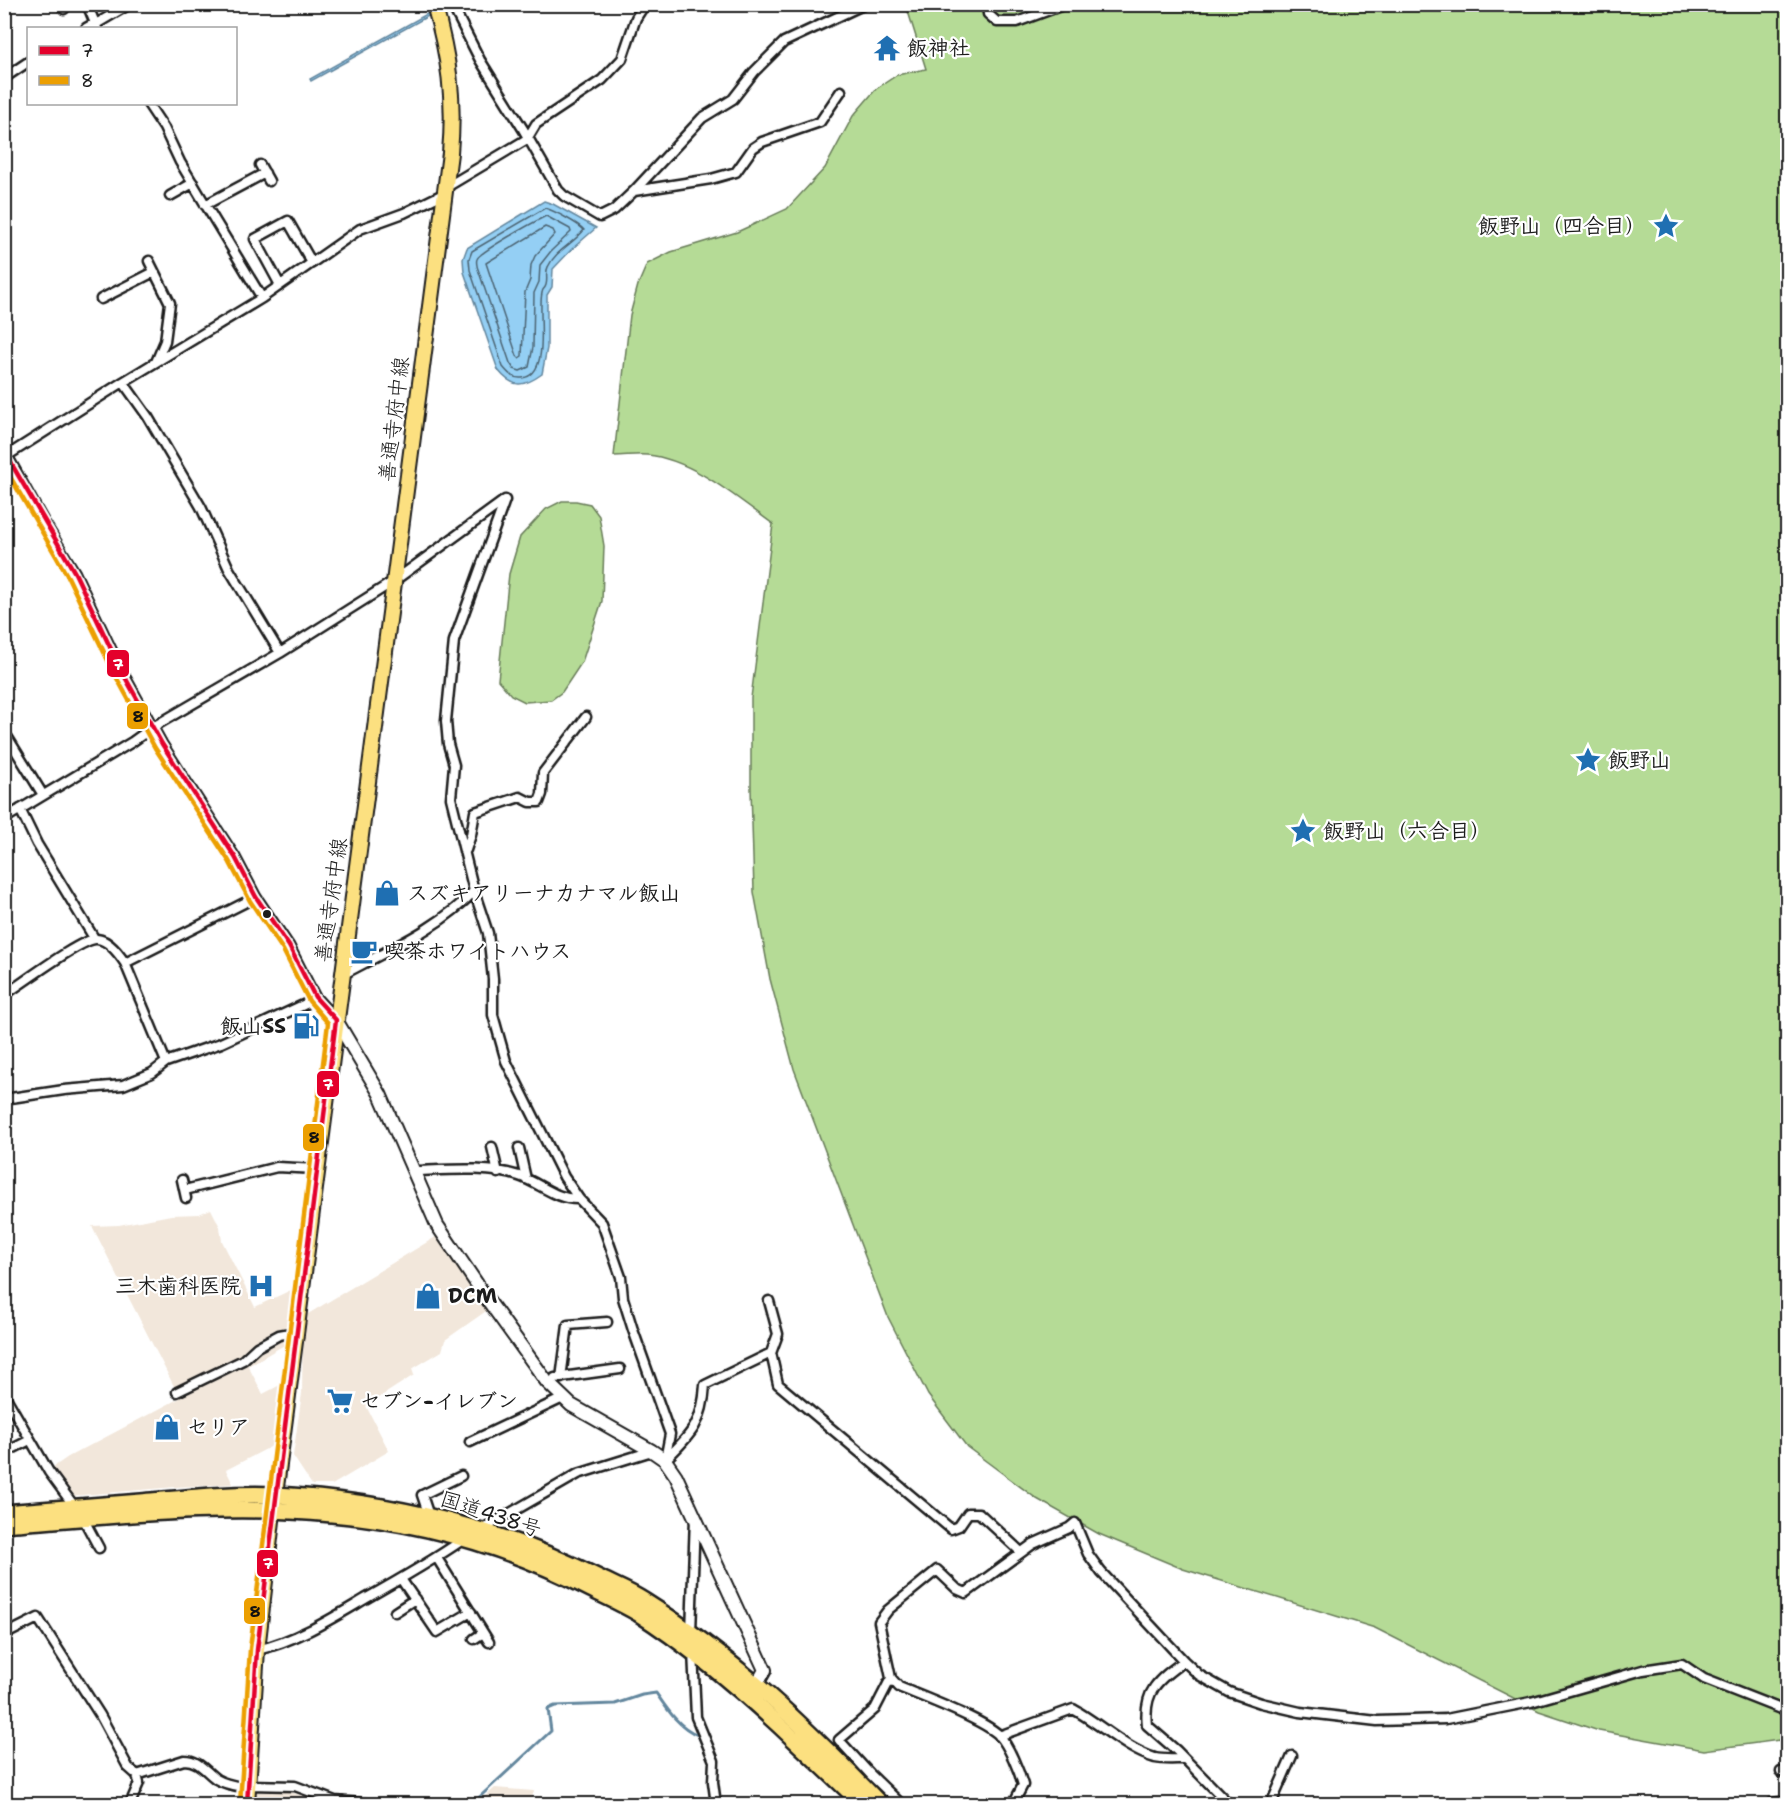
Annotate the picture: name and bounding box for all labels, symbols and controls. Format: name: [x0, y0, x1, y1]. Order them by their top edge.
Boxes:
legend: [27, 27, 237, 105]
temple icon: 飯神社: [872, 33, 902, 63]
place label: 飯神社: [907, 34, 970, 62]
text: 7: [81, 39, 94, 63]
text: 8: [81, 69, 94, 93]
place icon: 飯野山（四合目）: [1651, 211, 1681, 241]
place label: 飯野山（四合目）: [1478, 212, 1646, 240]
street label: 善通寺府中線: [372, 355, 416, 483]
line badge: 7: [106, 649, 130, 678]
text: 7: [112, 654, 124, 675]
line badge: 8: [126, 702, 149, 730]
text: 8: [132, 706, 144, 727]
place icon: 飯野山: [1573, 745, 1603, 775]
place label: 飯野山: [1608, 746, 1671, 774]
place icon: 飯野山（六合目）: [1288, 816, 1318, 846]
place label: 飯野山（六合目）: [1323, 817, 1491, 845]
street label: 善通寺府中線: [308, 836, 354, 964]
shop icon: スズキアリーナカナマル飯山: [372, 878, 402, 908]
place label: スズキアリーナカナマル飯山: [407, 879, 680, 907]
unlabelled marker: [261, 908, 273, 920]
cafe icon: 喫茶ホワイトハウス: [349, 936, 379, 966]
place label: 喫茶ホワイトハウス: [384, 937, 571, 965]
fuel station icon: 飯山SS: [291, 1011, 321, 1041]
place label: 飯山SS: [220, 1012, 286, 1040]
line badge: 7: [316, 1070, 340, 1098]
text: 7: [322, 1074, 334, 1095]
line badge: 8: [302, 1123, 325, 1152]
text: 8: [308, 1127, 320, 1148]
hospital icon: 三木歯科医院: [246, 1271, 276, 1301]
place label: 三木歯科医院: [115, 1272, 241, 1300]
shop icon: DCM: [413, 1281, 443, 1311]
place label: DCM: [448, 1282, 498, 1310]
supermarket icon: セブン-イレブン: [325, 1386, 355, 1416]
place label: セブン-イレブン: [360, 1387, 518, 1415]
shop icon: セリア: [152, 1412, 182, 1442]
place label: セリア: [187, 1413, 250, 1441]
street label: 国道438号: [437, 1484, 545, 1544]
line badge: 7: [256, 1549, 279, 1578]
text: 7: [262, 1553, 274, 1574]
line badge: 8: [243, 1597, 266, 1625]
text: 8: [249, 1601, 261, 1622]

